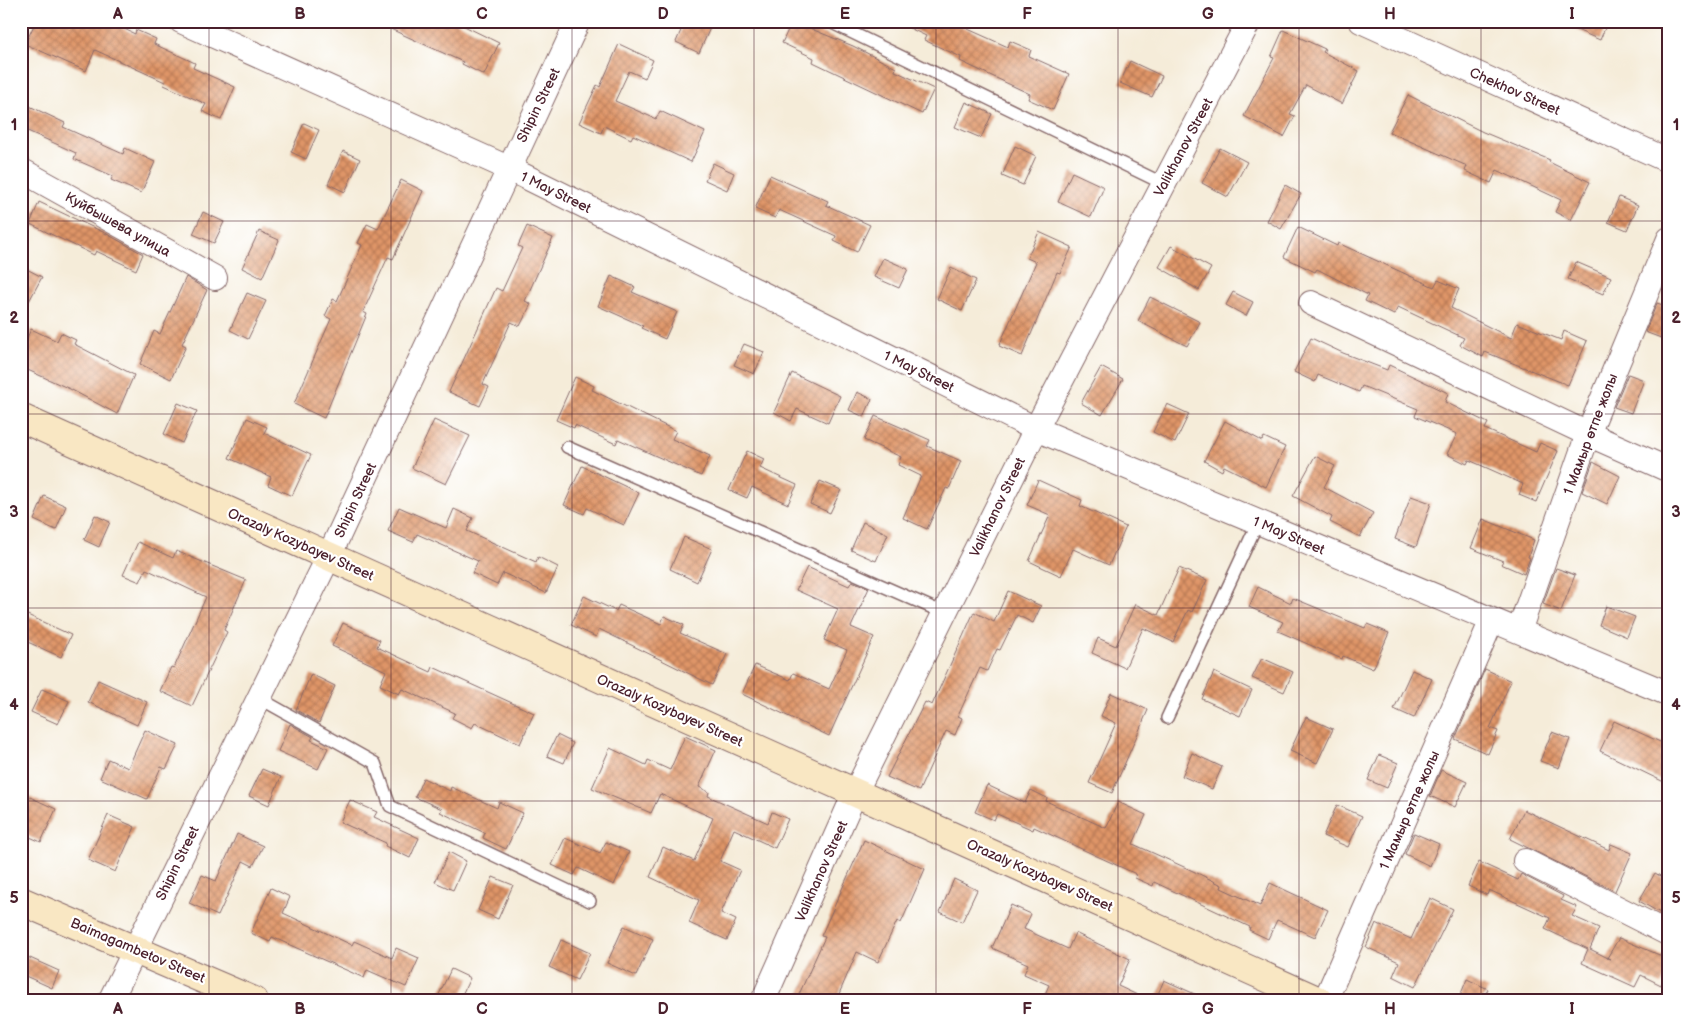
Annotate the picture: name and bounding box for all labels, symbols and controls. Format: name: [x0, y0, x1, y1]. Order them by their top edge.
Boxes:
text: A: [112, 5, 123, 24]
text: B: [294, 5, 306, 24]
text: C: [476, 5, 488, 24]
text: D: [657, 5, 669, 24]
text: E: [840, 5, 850, 24]
text: F: [1022, 5, 1032, 24]
text: G: [1202, 5, 1214, 24]
text: H: [1384, 5, 1396, 24]
text: I: [1569, 5, 1575, 24]
street label: Chekhov Street: [1467, 64, 1563, 119]
street label: Shipin Street: [513, 65, 564, 145]
street label: Valikhanov Street: [1150, 95, 1217, 199]
text: 1: [11, 116, 17, 135]
text: 1: [1673, 116, 1679, 135]
street label: 1 May Street: [518, 168, 595, 217]
street label: Куйбышева улица: [62, 188, 174, 261]
text: 2: [9, 309, 19, 328]
text: 2: [1671, 309, 1681, 328]
street label: 1 May Street: [881, 347, 958, 396]
street label: 1 Мамыр өтпе жолы: [1560, 371, 1621, 497]
street label: Valikhanov Street: [966, 454, 1029, 560]
street label: Shipin Street: [331, 459, 381, 540]
text: 3: [9, 503, 19, 522]
text: 3: [1671, 503, 1681, 522]
street label: Orazaly Kozybayev Street: [225, 505, 377, 585]
street label: 1 May Street: [1250, 513, 1328, 559]
street label: Orazaly Kozybayev Street: [594, 671, 746, 751]
text: 4: [9, 696, 19, 715]
text: 4: [1671, 696, 1681, 715]
street label: 1 Мамыр өтпе жолы: [1376, 748, 1443, 872]
street label: Valikhanov Street: [792, 817, 852, 924]
street label: Shipin Street: [152, 823, 203, 903]
street label: Orazaly Kozybayev Street: [964, 836, 1116, 916]
text: 5: [9, 889, 19, 908]
text: 5: [1671, 889, 1681, 908]
street label: Baimagambetov Street: [68, 914, 208, 987]
text: A: [112, 1000, 123, 1019]
text: B: [294, 1000, 306, 1019]
text: C: [476, 1000, 488, 1019]
text: D: [657, 1000, 669, 1019]
text: E: [840, 1000, 850, 1019]
text: F: [1022, 1000, 1032, 1019]
text: G: [1202, 1000, 1214, 1019]
text: H: [1384, 1000, 1396, 1019]
text: I: [1569, 1000, 1575, 1019]

